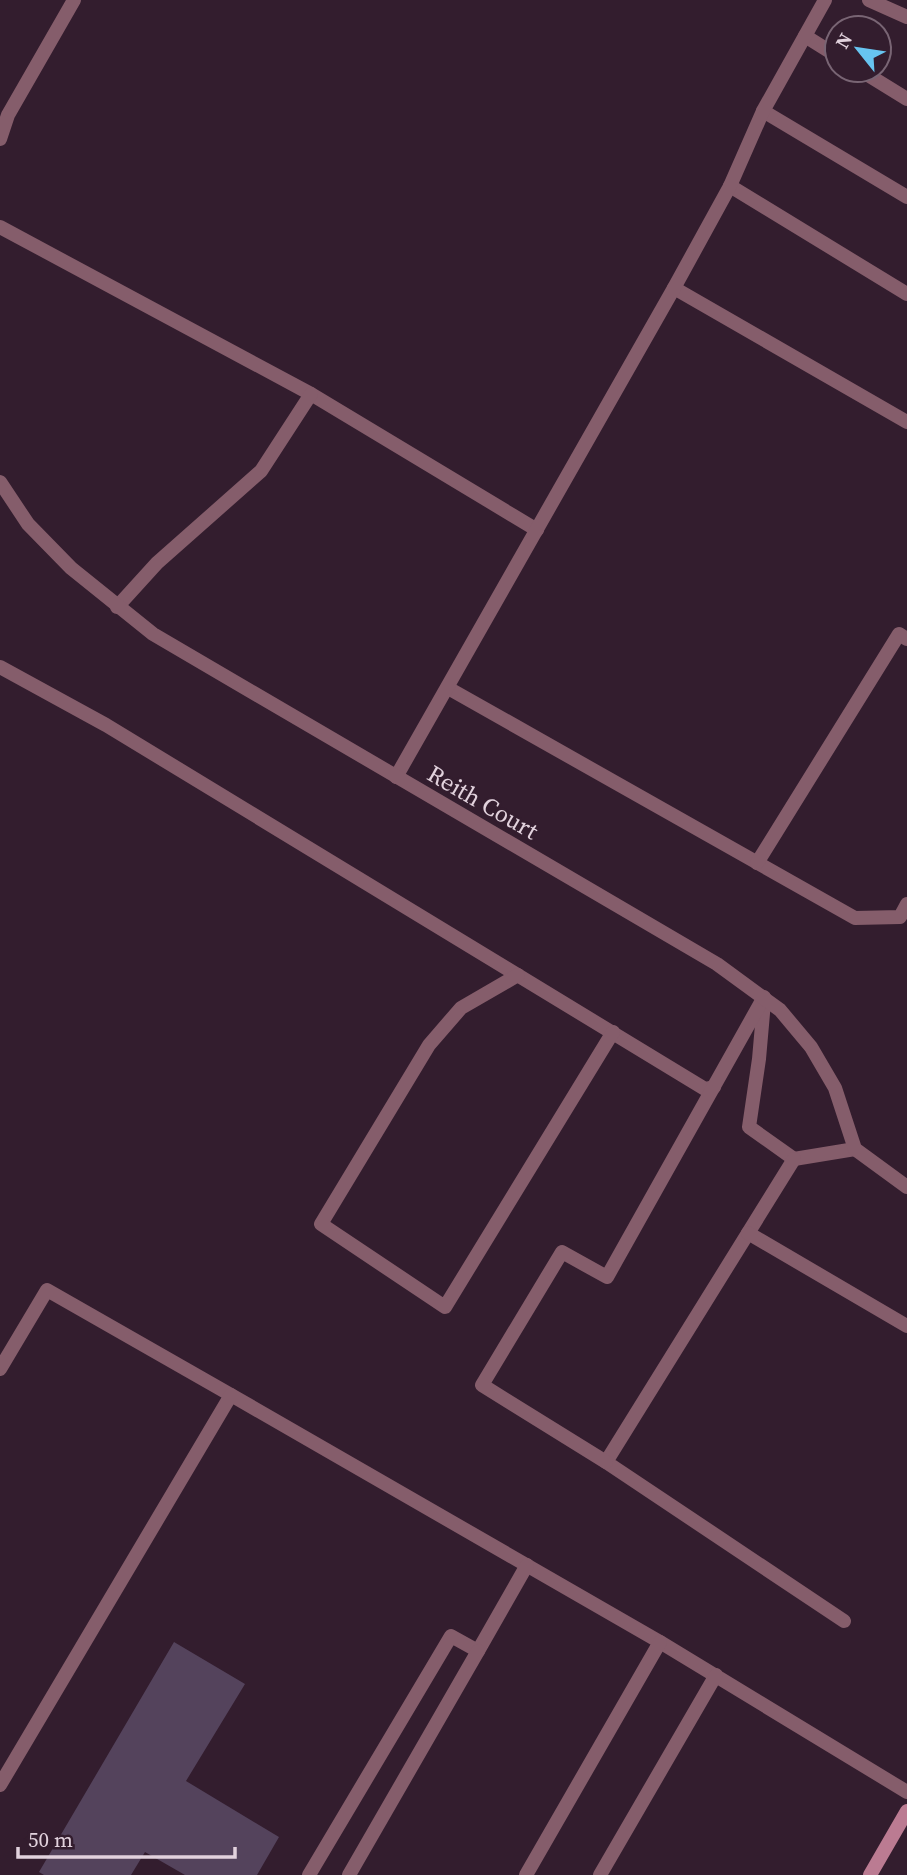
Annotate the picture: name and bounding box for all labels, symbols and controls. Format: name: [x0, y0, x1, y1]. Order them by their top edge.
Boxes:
north arrow: [823, 14, 893, 84]
text: N: [829, 28, 858, 53]
street label: Reith Court: [421, 757, 545, 847]
scale bar: [18, 1815, 234, 1859]
text: 50 m: [28, 1825, 73, 1854]

